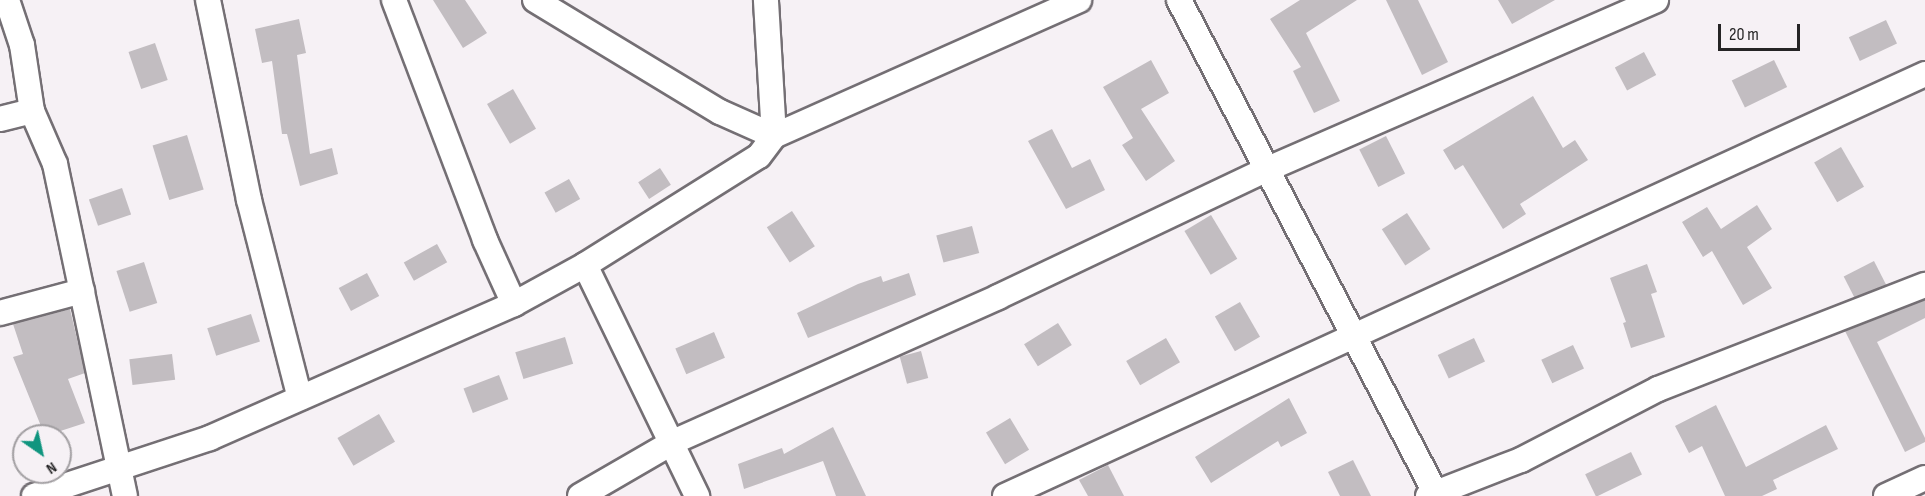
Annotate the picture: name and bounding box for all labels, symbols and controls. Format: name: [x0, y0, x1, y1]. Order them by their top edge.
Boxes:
scale bar: [1721, 12, 1804, 50]
text: 20 m: [1729, 24, 1759, 45]
north arrow: [12, 424, 72, 484]
text: N: [42, 457, 60, 478]

